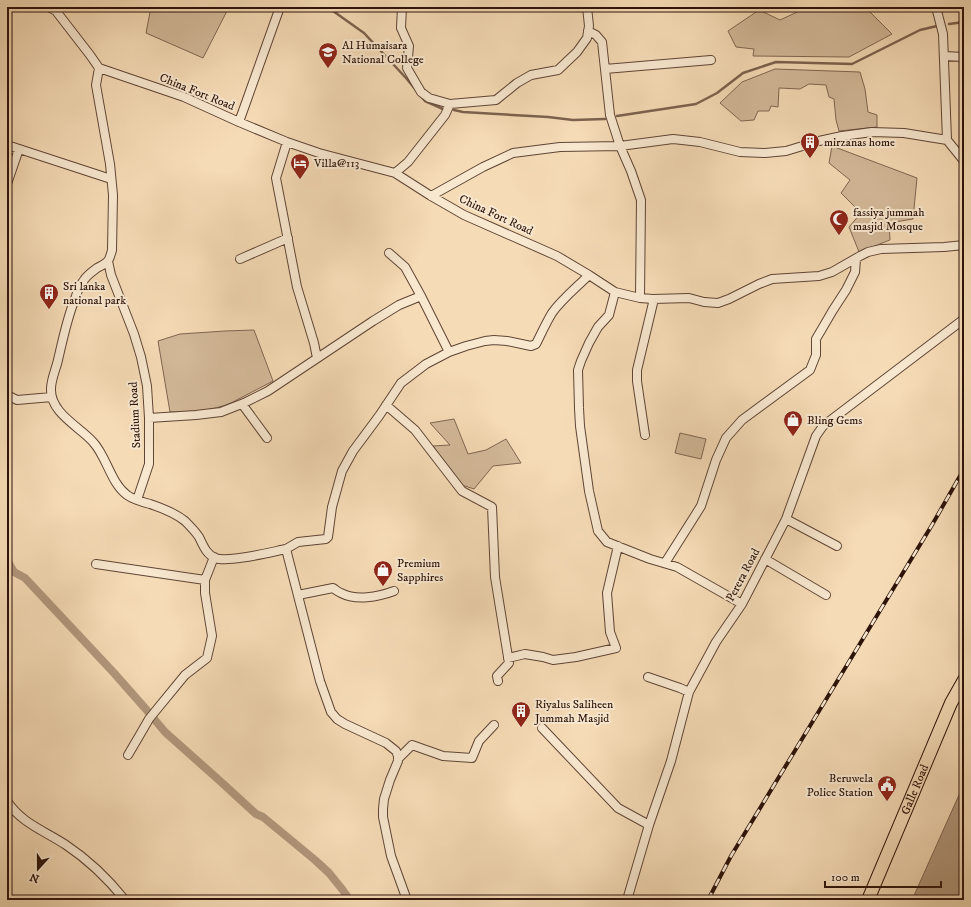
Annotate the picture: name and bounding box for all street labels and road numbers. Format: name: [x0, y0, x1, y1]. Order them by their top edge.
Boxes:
street label: China Fort Road: [157, 70, 237, 114]
street label: China Fort Road: [457, 191, 535, 239]
street label: Stadium Road: [126, 381, 144, 449]
street label: Perera Road: [723, 546, 763, 604]
street label: Galle Road: [897, 762, 932, 817]

